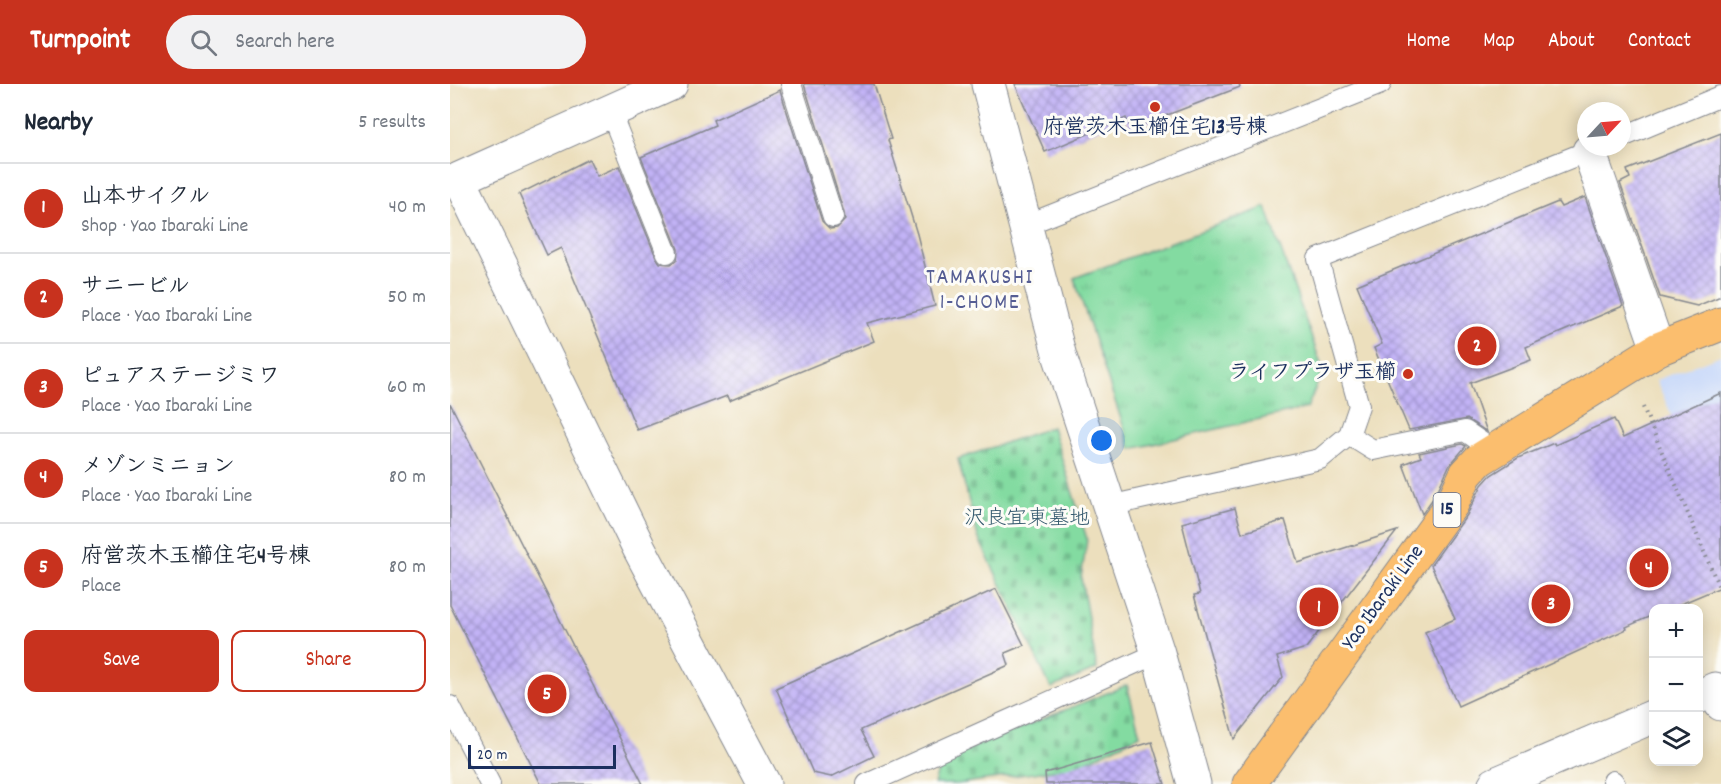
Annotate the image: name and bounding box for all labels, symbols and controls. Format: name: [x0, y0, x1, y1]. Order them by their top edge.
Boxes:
search box: [166, 15, 586, 69]
text: Turnpoint: [30, 22, 130, 62]
icon: search: [187, 26, 220, 59]
text: Search here: [235, 27, 335, 58]
text: Home: [1406, 27, 1450, 57]
text: Map: [1483, 27, 1515, 57]
text: About: [1548, 27, 1595, 57]
text: Contact: [1628, 27, 1691, 57]
marker: 府営茨木玉櫛住宅13号棟: [1148, 100, 1162, 114]
north arrow: [1577, 102, 1631, 156]
text: Nearby: [24, 105, 92, 142]
text: 5 results: [358, 109, 426, 137]
place label: 府営茨木玉櫛住宅13号棟: [1043, 114, 1267, 144]
text: 山本サイクル: [81, 182, 210, 213]
text: 1: [41, 194, 46, 222]
text: 40 m: [388, 194, 426, 222]
text: Shop · Yao Ibaraki Line: [81, 213, 248, 241]
district label: TAMAKUSHI 1-CHOME: [926, 263, 1034, 319]
text: サニービル: [81, 272, 190, 303]
text: 2: [39, 284, 48, 312]
text: 50 m: [388, 284, 426, 312]
text: Place · Yao Ibaraki Line: [81, 303, 252, 331]
pin: 2: [1458, 324, 1496, 368]
place label: ライフプラザ玉櫛: [1228, 359, 1396, 389]
text: ピュアステージミワ: [81, 362, 280, 393]
marker: ライフプラザ玉櫛: [1401, 367, 1415, 381]
text: 3: [39, 374, 48, 402]
text: 60 m: [387, 374, 426, 402]
text: Place · Yao Ibaraki Line: [81, 393, 252, 421]
your location: [1087, 426, 1116, 455]
text: メゾンミニョン: [81, 452, 235, 483]
text: 4: [39, 464, 48, 492]
text: 80 m: [389, 464, 426, 492]
text: Place · Yao Ibaraki Line: [81, 483, 252, 511]
road number: 15: [1434, 493, 1460, 527]
park label: 沢良宜東墓地: [964, 505, 1090, 535]
street label: Yao Ibaraki Line: [1336, 539, 1432, 657]
text: 府営茨木玉櫛住宅4号棟: [81, 542, 310, 573]
pin: 4: [1630, 546, 1668, 590]
text: 5: [39, 554, 48, 582]
text: 80 m: [389, 554, 426, 582]
text: Place: [81, 573, 121, 601]
pin: 3: [1532, 582, 1570, 626]
pin: 1: [1300, 584, 1338, 630]
map controls: [1649, 604, 1703, 766]
button: +: [1649, 604, 1703, 658]
button: Save: [24, 630, 219, 692]
button: Share: [231, 630, 426, 692]
button: −: [1649, 658, 1703, 712]
pin: 5: [528, 672, 566, 716]
button: layers: [1649, 712, 1703, 766]
scale bar: [468, 742, 616, 770]
text: 20 m: [477, 744, 507, 767]

